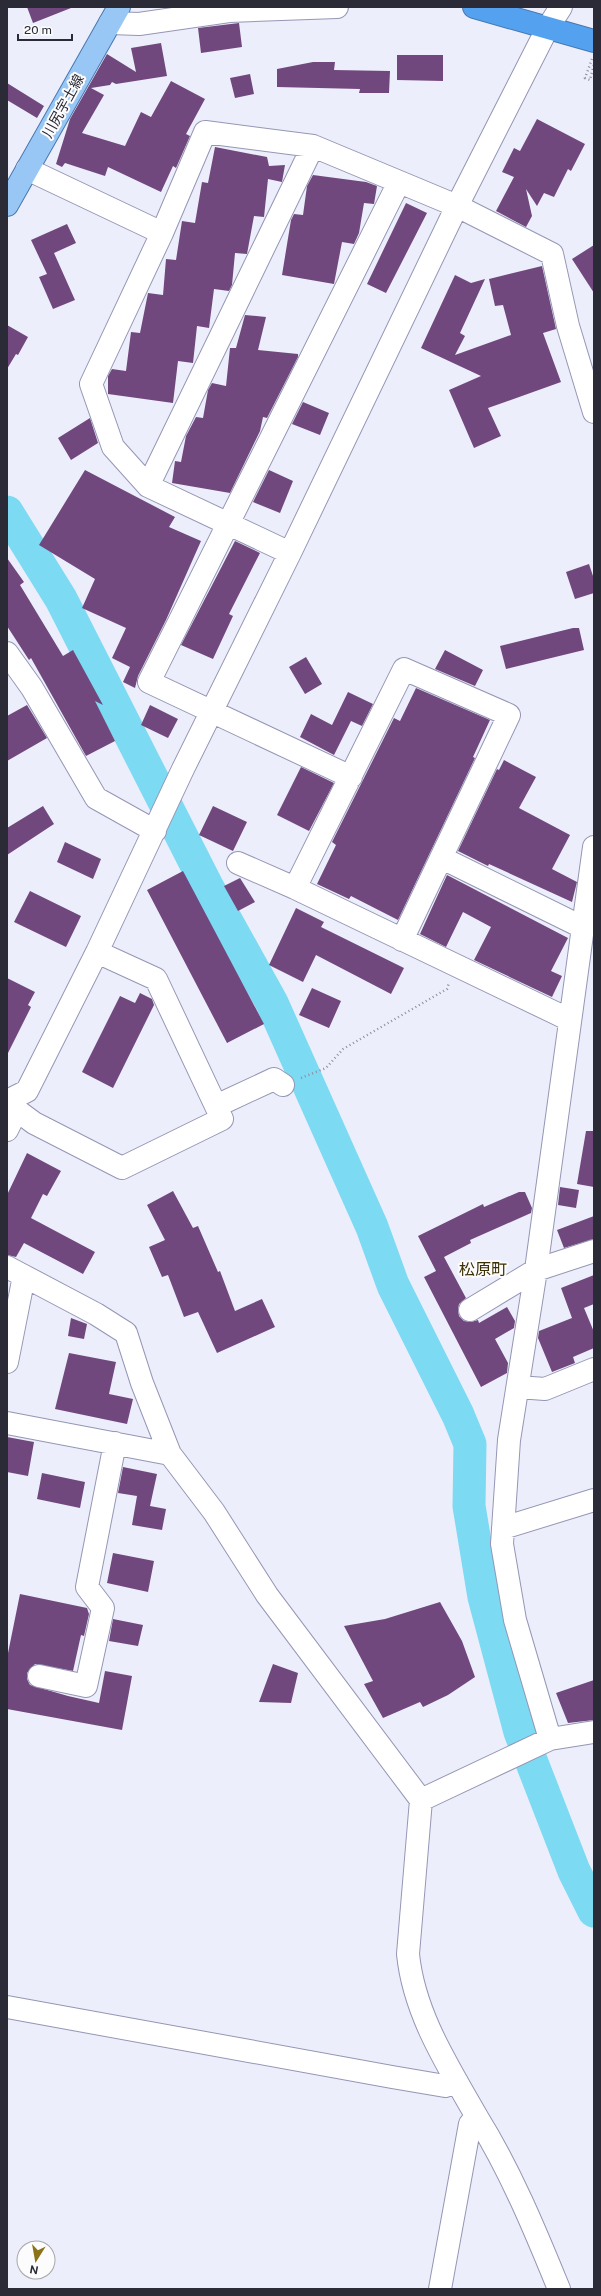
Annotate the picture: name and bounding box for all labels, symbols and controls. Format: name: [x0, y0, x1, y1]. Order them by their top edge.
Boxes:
scale bar: [18, 16, 72, 42]
text: 20 m: [24, 23, 52, 37]
street label: 川尻宇土線: [39, 72, 87, 140]
district label: 松原町: [459, 1260, 507, 1279]
north arrow: [16, 2240, 56, 2280]
text: N: [29, 2263, 39, 2277]

